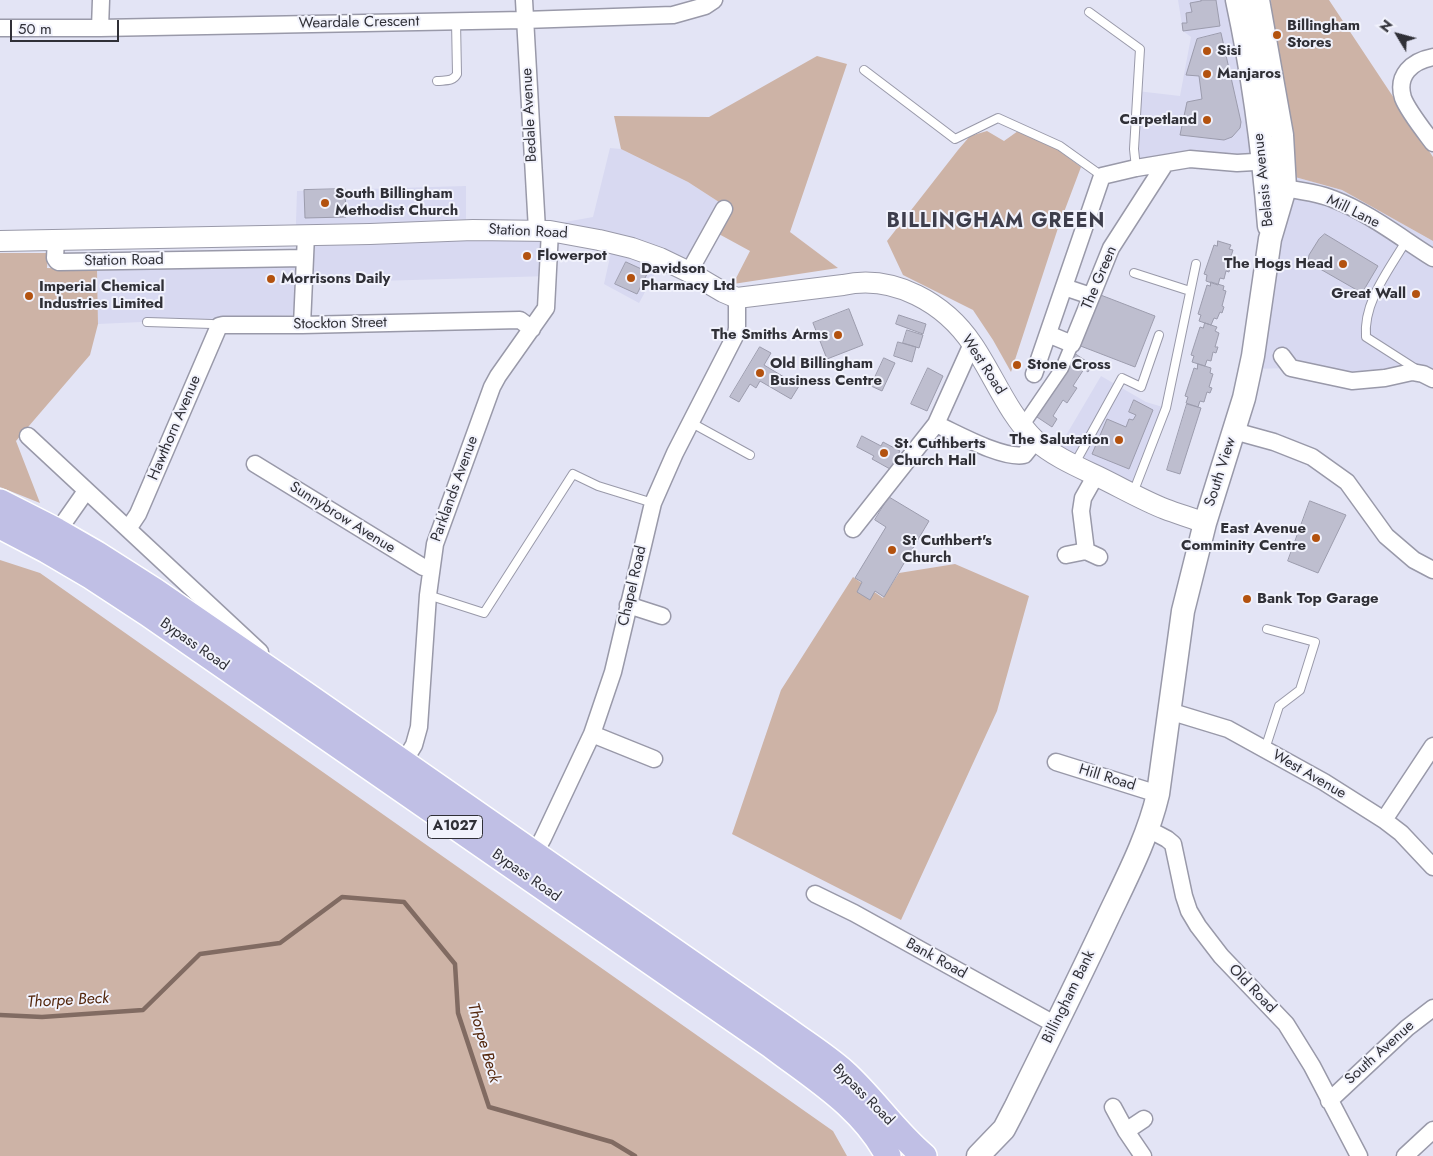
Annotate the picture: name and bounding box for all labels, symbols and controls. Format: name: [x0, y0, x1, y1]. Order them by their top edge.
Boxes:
scale bar: [12, 10, 121, 42]
north arrow: [1373, 10, 1423, 60]
street label: Weardale Crescent: [299, 13, 419, 33]
text: N: [1375, 16, 1397, 36]
place label: Billingham Stores: [1287, 17, 1360, 52]
text: 50 m: [18, 18, 52, 40]
marker: Billingham Stores: [1271, 29, 1283, 41]
place label: Sisi: [1217, 42, 1241, 60]
marker: Sisi: [1201, 45, 1213, 57]
place label: Manjaros: [1217, 65, 1281, 83]
street label: Bedale Avenue: [519, 67, 541, 163]
marker: Manjaros: [1201, 68, 1213, 80]
place label: Carpetland: [1120, 111, 1197, 129]
marker: Carpetland: [1201, 114, 1213, 126]
street label: Belasis Avenue: [1250, 132, 1278, 228]
place label: South Billingham Methodist Church: [335, 185, 458, 220]
street label: Mill Lane: [1323, 191, 1383, 233]
marker: South Billingham Methodist Church: [319, 197, 331, 209]
district label: BILLINGHAM GREEN: [885, 210, 1107, 234]
street label: Station Road: [488, 221, 568, 243]
street label: The Green: [1079, 244, 1121, 312]
place label: Flowerpot: [537, 247, 607, 265]
marker: Flowerpot: [521, 250, 533, 262]
street label: Station Road: [84, 251, 164, 271]
place label: The Hogs Head: [1224, 255, 1333, 273]
marker: The Hogs Head: [1337, 258, 1349, 270]
place label: Davidson Pharmacy Ltd: [641, 260, 735, 295]
place label: Morrisons Daily: [281, 270, 390, 288]
marker: Davidson Pharmacy Ltd: [625, 272, 637, 284]
marker: Morrisons Daily: [265, 273, 277, 285]
place label: Imperial Chemical Industries Limited: [39, 278, 165, 313]
place label: Great Wall: [1331, 285, 1406, 303]
marker: Great Wall: [1410, 288, 1422, 300]
marker: Imperial Chemical Industries Limited: [23, 290, 35, 302]
street label: Stockton Street: [293, 314, 387, 334]
place label: The Smiths Arms: [711, 326, 828, 344]
marker: The Smiths Arms: [832, 329, 844, 341]
street label: West Road: [957, 332, 1009, 398]
place label: Old Billingham Business Centre: [770, 355, 882, 390]
place label: Stone Cross: [1027, 356, 1111, 374]
marker: Stone Cross: [1011, 359, 1023, 371]
marker: Old Billingham Business Centre: [754, 367, 766, 379]
street label: Hawthorn Avenue: [145, 373, 205, 483]
place label: The Salutation: [1010, 431, 1109, 449]
street label: Parklands Avenue: [428, 434, 482, 544]
marker: The Salutation: [1113, 434, 1125, 446]
place label: St. Cuthberts Church Hall: [894, 435, 986, 470]
street label: South View: [1201, 435, 1241, 509]
marker: St. Cuthberts Church Hall: [878, 447, 890, 459]
street label: Sunnybrow Avenue: [286, 478, 398, 558]
place label: East Avenue Comminity Centre: [1181, 520, 1306, 555]
place label: St Cuthbert's Church: [902, 532, 992, 567]
marker: East Avenue Comminity Centre: [1310, 532, 1322, 544]
street label: Chapel Road: [615, 544, 651, 628]
marker: St Cuthbert's Church: [886, 544, 898, 556]
place label: Bank Top Garage: [1257, 590, 1379, 608]
marker: Bank Top Garage: [1241, 593, 1253, 605]
street label: Bypass Road: [156, 615, 232, 675]
street label: West Avenue: [1269, 747, 1349, 803]
street label: Hill Road: [1076, 761, 1138, 795]
road number: A1027: [428, 816, 482, 839]
street label: Bypass Road: [488, 846, 564, 906]
street label: Bank Road: [902, 935, 970, 983]
street label: Billingham Bank: [1039, 948, 1099, 1046]
street label: Old Road: [1224, 961, 1280, 1017]
water label: Thorpe Beck: [27, 989, 109, 1013]
water label: Thorpe Beck: [463, 1001, 503, 1085]
street label: South Avenue: [1342, 1017, 1418, 1089]
street label: Bypass Road: [828, 1060, 898, 1130]

